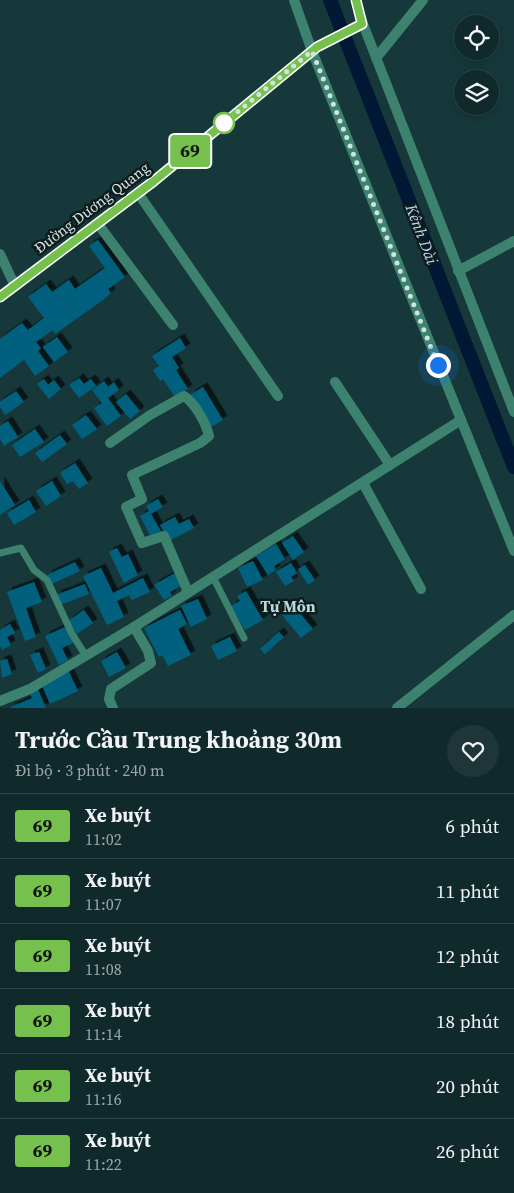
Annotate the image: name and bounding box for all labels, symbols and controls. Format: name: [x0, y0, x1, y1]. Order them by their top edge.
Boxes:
map controls: [454, 15, 499, 115]
button: locate: [454, 15, 499, 60]
button: layers: [454, 70, 499, 115]
unlabelled marker: [213, 112, 235, 134]
line badge: 69: [168, 135, 212, 167]
text: 69: [180, 138, 200, 163]
street label: Đường Dương Quang: [30, 157, 154, 258]
water label: Kênh Dài: [400, 200, 444, 267]
your location: [426, 353, 451, 378]
district label: Tự Môn: [260, 595, 316, 617]
text: Trước Cầu Trung khoảng 30m: [15, 723, 342, 756]
button: heart: [447, 725, 499, 777]
text: Đi bộ · 3 phút · 240 m: [15, 759, 165, 781]
text: Xe buýt: [85, 802, 151, 828]
text: 69: [33, 813, 52, 838]
text: 6 phút: [446, 813, 499, 839]
text: 11:02: [85, 828, 122, 850]
text: Xe buýt: [85, 867, 151, 893]
text: 69: [33, 878, 52, 903]
text: 11 phút: [436, 878, 499, 904]
text: 11:07: [85, 893, 122, 915]
text: Xe buýt: [85, 932, 151, 958]
text: 69: [33, 943, 52, 968]
text: 12 phút: [436, 943, 499, 969]
text: 11:08: [85, 958, 122, 980]
text: Xe buýt: [85, 997, 151, 1023]
text: 69: [33, 1008, 52, 1033]
text: 18 phút: [436, 1008, 499, 1034]
text: 11:14: [85, 1023, 122, 1045]
text: Xe buýt: [85, 1062, 151, 1088]
text: 69: [33, 1073, 52, 1098]
text: 20 phút: [436, 1073, 499, 1099]
text: 11:16: [85, 1088, 122, 1110]
text: Xe buýt: [85, 1127, 151, 1153]
text: 69: [33, 1138, 52, 1163]
text: 26 phút: [436, 1138, 499, 1164]
text: 11:22: [85, 1153, 122, 1175]

